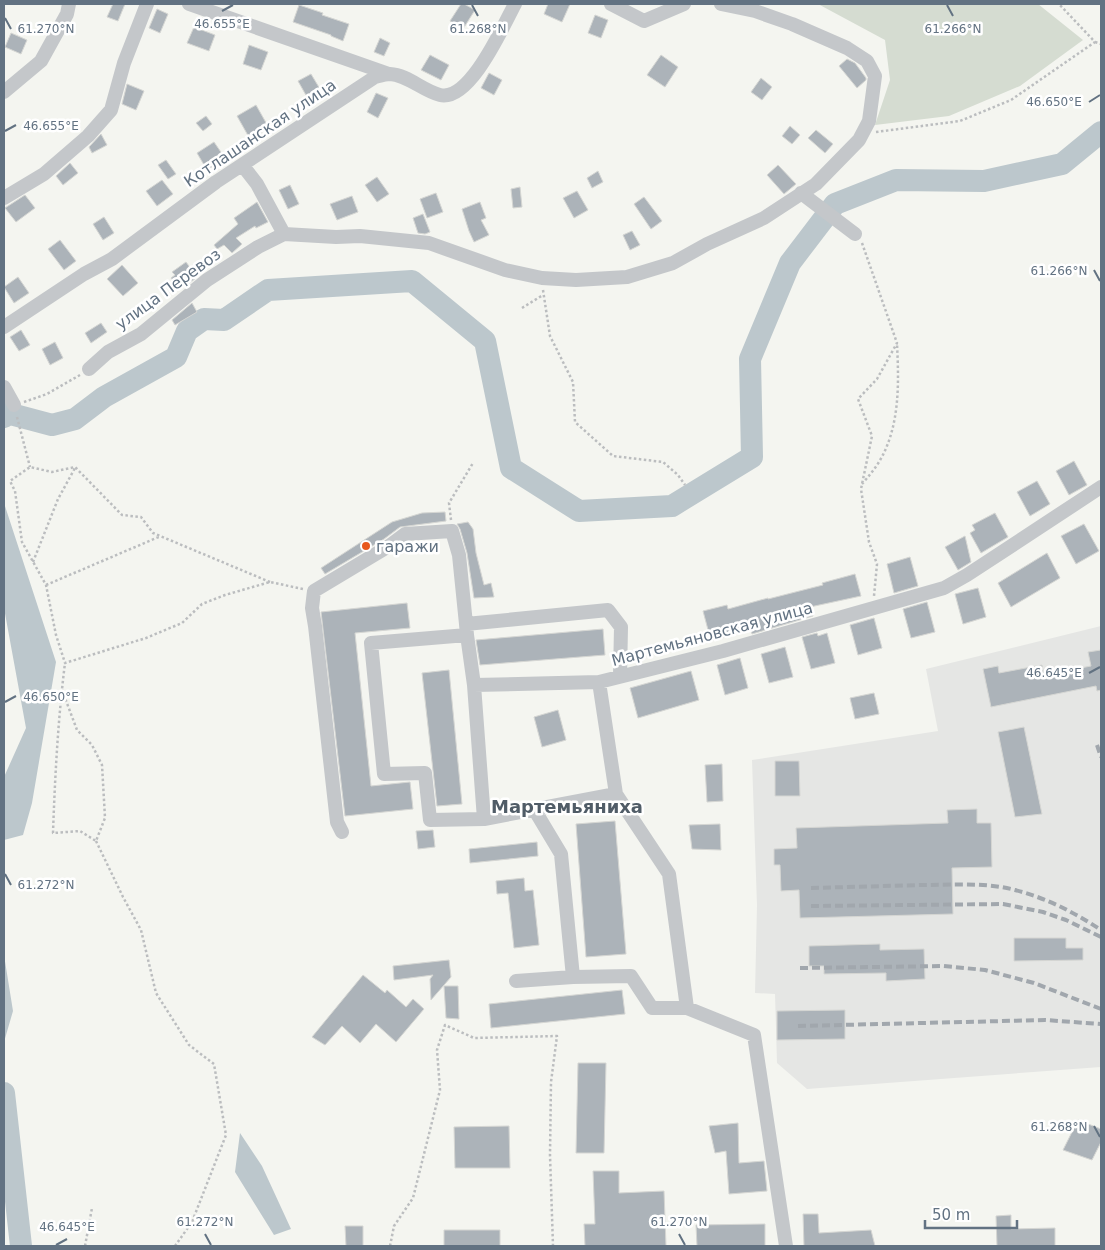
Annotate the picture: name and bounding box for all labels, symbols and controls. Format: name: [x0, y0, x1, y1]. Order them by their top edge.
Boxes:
text: 46.655°E: [194, 17, 250, 31]
text: 61.270°N: [18, 22, 74, 36]
text: 61.268°N: [450, 22, 506, 36]
text: 61.266°N: [925, 22, 981, 36]
street label: Котлашанская улица: [180, 75, 340, 191]
text: 46.650°E: [1026, 95, 1082, 109]
text: 46.655°E: [23, 119, 79, 133]
street label: улица Перевоз: [112, 244, 224, 334]
text: 61.266°N: [1031, 264, 1087, 278]
place label: гаражи: [376, 537, 439, 556]
marker: гаражи: [360, 540, 372, 552]
street label: Мартемьяновская улица: [609, 598, 815, 670]
text: 46.645°E: [1026, 666, 1082, 680]
text: 46.650°E: [23, 690, 79, 704]
district label: Мартемьяниха: [491, 796, 643, 817]
text: 61.272°N: [18, 878, 74, 892]
text: 61.268°N: [1031, 1120, 1087, 1134]
scale bar: [925, 1198, 1018, 1230]
text: 50 m: [932, 1206, 970, 1224]
text: 61.272°N: [177, 1215, 233, 1229]
text: 61.270°N: [651, 1215, 707, 1229]
text: 46.645°E: [39, 1220, 95, 1234]

